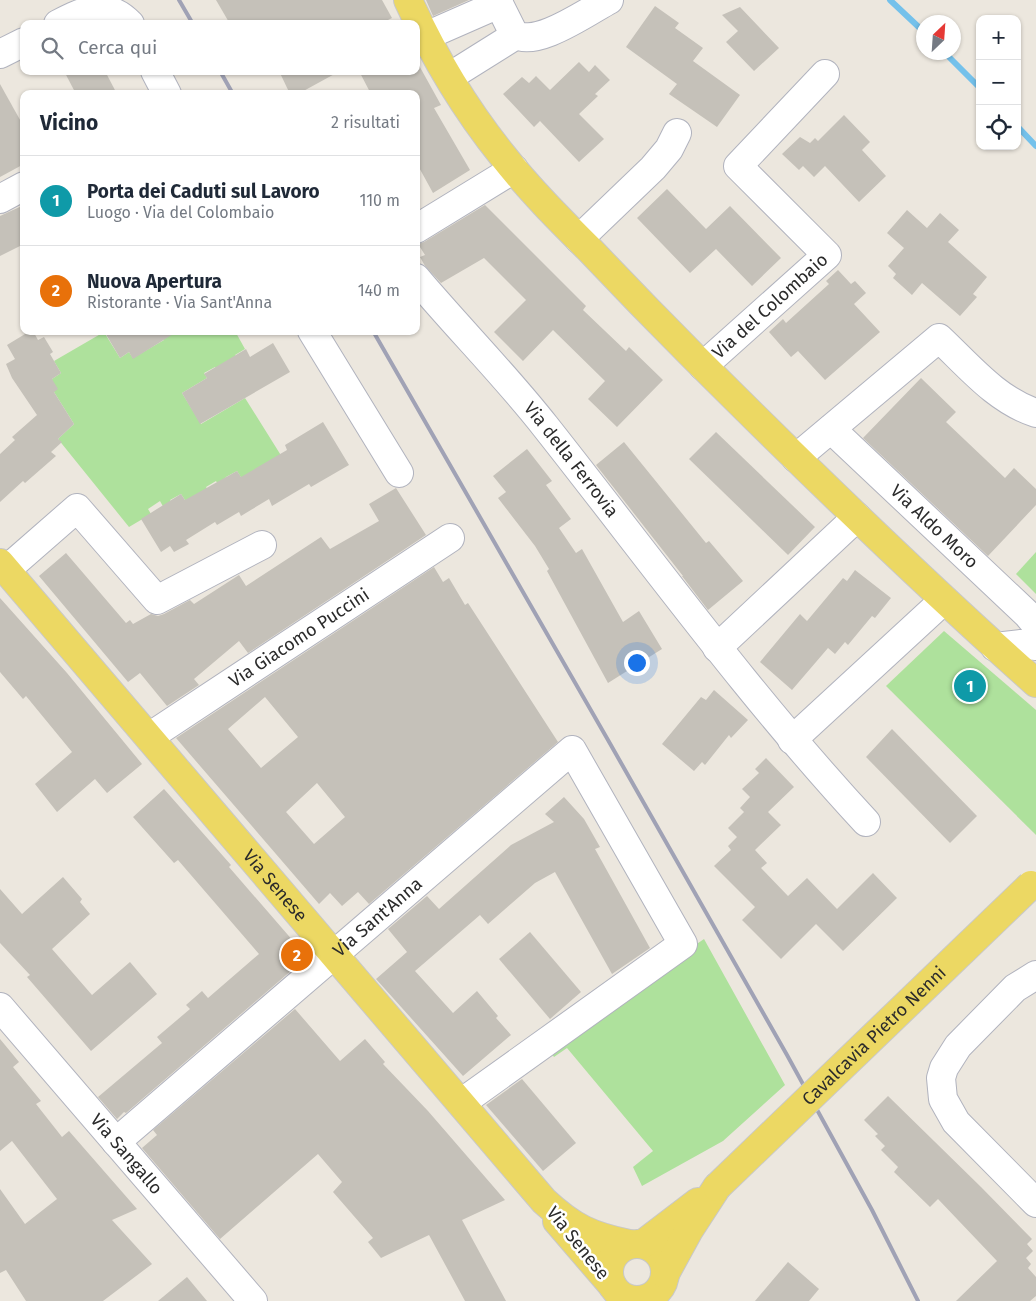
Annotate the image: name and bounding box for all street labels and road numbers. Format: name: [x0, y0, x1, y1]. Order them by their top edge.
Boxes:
street label: Via del Colombaio: [708, 249, 832, 363]
street label: Via della Ferrovia: [519, 397, 623, 522]
street label: Via Aldo Moro: [886, 480, 983, 573]
street label: Via Giacomo Puccini: [225, 583, 373, 692]
street label: Via Senese: [238, 845, 312, 926]
street label: Via Sant'Anna: [328, 873, 427, 962]
street label: Cavalcavia Pietro Nenni: [798, 962, 951, 1110]
street label: Via Sangallo: [86, 1109, 167, 1199]
street label: Via Senese: [542, 1202, 614, 1284]

